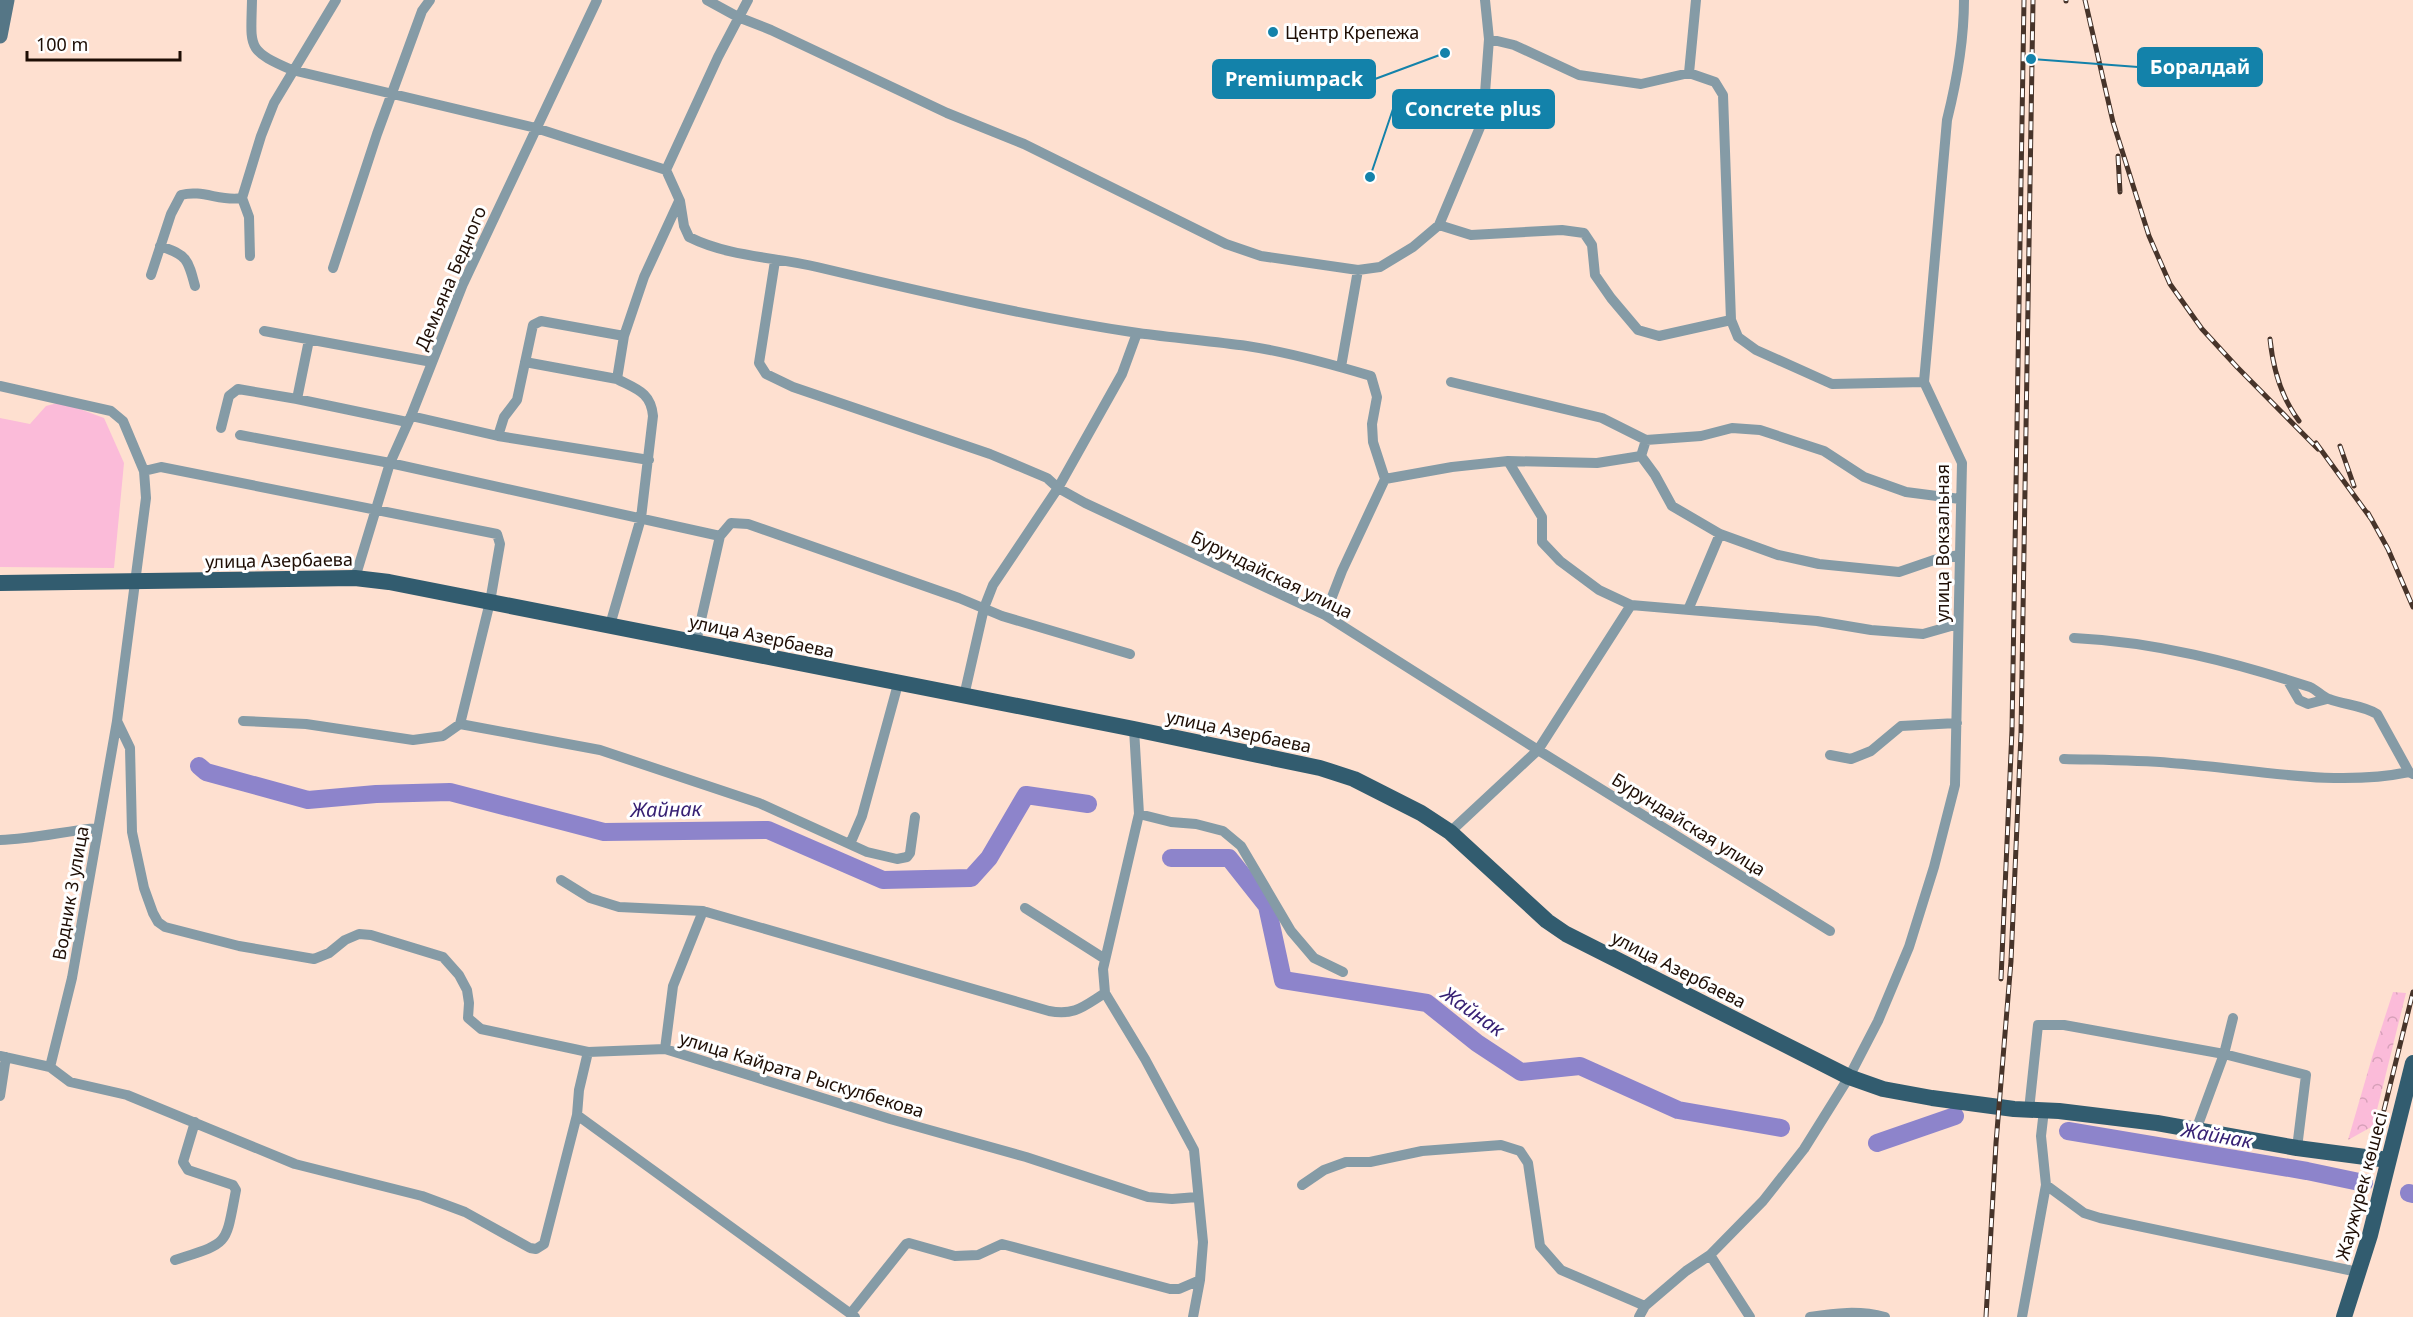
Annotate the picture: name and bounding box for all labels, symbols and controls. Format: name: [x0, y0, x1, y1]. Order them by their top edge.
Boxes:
place label: Центр Крепежа: [1285, 20, 1419, 44]
scale bar: [27, 24, 180, 62]
marker: Центр Крепежа: [1266, 25, 1280, 39]
text: 100 m: [36, 32, 88, 56]
callout: Боралдай: [2138, 48, 2262, 86]
text: Боралдай: [2150, 53, 2250, 80]
callout: Premiumpack: [1213, 60, 1375, 98]
text: Premiumpack: [1225, 65, 1364, 92]
callout: Concrete plus: [1393, 90, 1554, 128]
text: Concrete plus: [1405, 95, 1541, 122]
street label: Демьяна Бедного: [409, 202, 491, 354]
street label: улица Вокзальная: [1930, 464, 1954, 622]
street label: Бурундайская улица: [1187, 524, 1357, 624]
street label: улица Азербаева: [205, 547, 353, 573]
street label: улица Азербаева: [687, 609, 837, 663]
street label: улица Азербаева: [1164, 704, 1314, 758]
street label: Бурундайская улица: [1608, 767, 1770, 881]
water label: Жайнак: [628, 795, 703, 823]
street label: Водник 3 улица: [46, 824, 94, 962]
street label: улица Азербаева: [1608, 925, 1750, 1013]
water label: Жайнак: [1434, 978, 1511, 1043]
street label: улица Кайрата Рыскулбекова: [677, 1025, 927, 1123]
street label: Жаужүрек көшесі: [2330, 1109, 2392, 1263]
water label: Жайнак: [2178, 1115, 2255, 1155]

